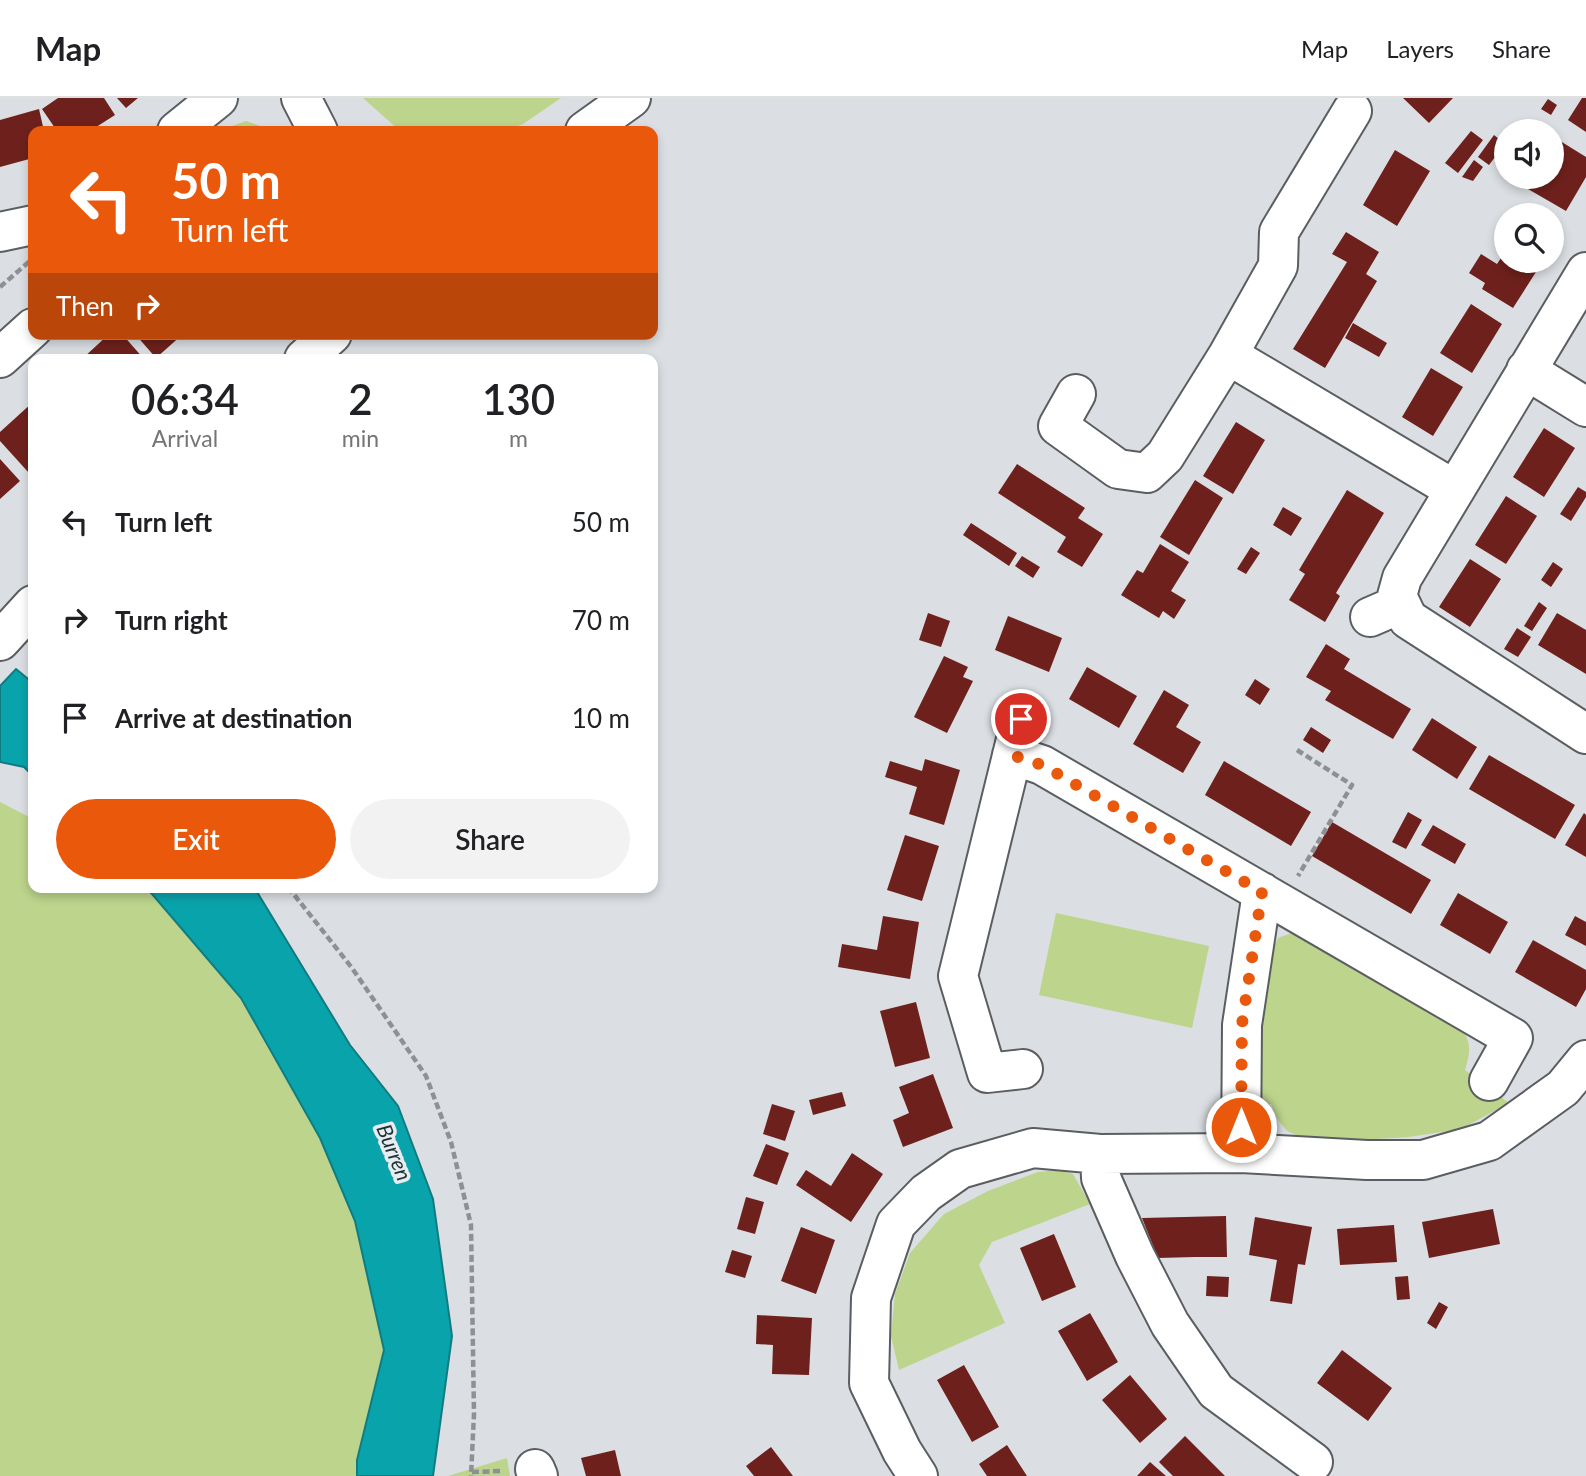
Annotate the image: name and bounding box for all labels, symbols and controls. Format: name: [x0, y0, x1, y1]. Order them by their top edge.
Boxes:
text: Map: [35, 28, 101, 68]
text: Map: [1301, 34, 1348, 63]
text: Layers: [1386, 34, 1454, 63]
text: Share: [1492, 34, 1551, 63]
map controls: [1494, 119, 1564, 273]
button: sound: [1494, 119, 1564, 189]
text: 50 m: [171, 151, 281, 209]
icon: left: [56, 154, 147, 245]
button: search: [1494, 203, 1564, 273]
text: Turn left: [171, 210, 288, 249]
icon: right: [128, 287, 166, 325]
text: Then: [56, 290, 114, 322]
text: 06:34: [131, 374, 239, 424]
text: 2: [348, 374, 373, 424]
text: 130: [482, 374, 555, 424]
text: Arrival: [152, 424, 218, 452]
text: min: [342, 424, 379, 452]
text: m: [509, 424, 528, 452]
icon: left: [56, 503, 94, 541]
text: Turn left: [115, 506, 212, 538]
text: 50 m: [572, 506, 630, 538]
icon: right: [56, 601, 94, 639]
text: Turn right: [115, 604, 228, 636]
text: 70 m: [572, 604, 630, 636]
pin: [991, 689, 1051, 749]
icon: arrive: [56, 699, 94, 737]
icon: arrive: [1002, 700, 1040, 738]
text: Arrive at destination: [115, 702, 352, 734]
text: 10 m: [572, 702, 630, 734]
button: Exit: [56, 799, 336, 879]
button: Share: [350, 799, 630, 879]
position arrow: [1204, 1090, 1278, 1164]
water label: Burren: [372, 1120, 418, 1184]

